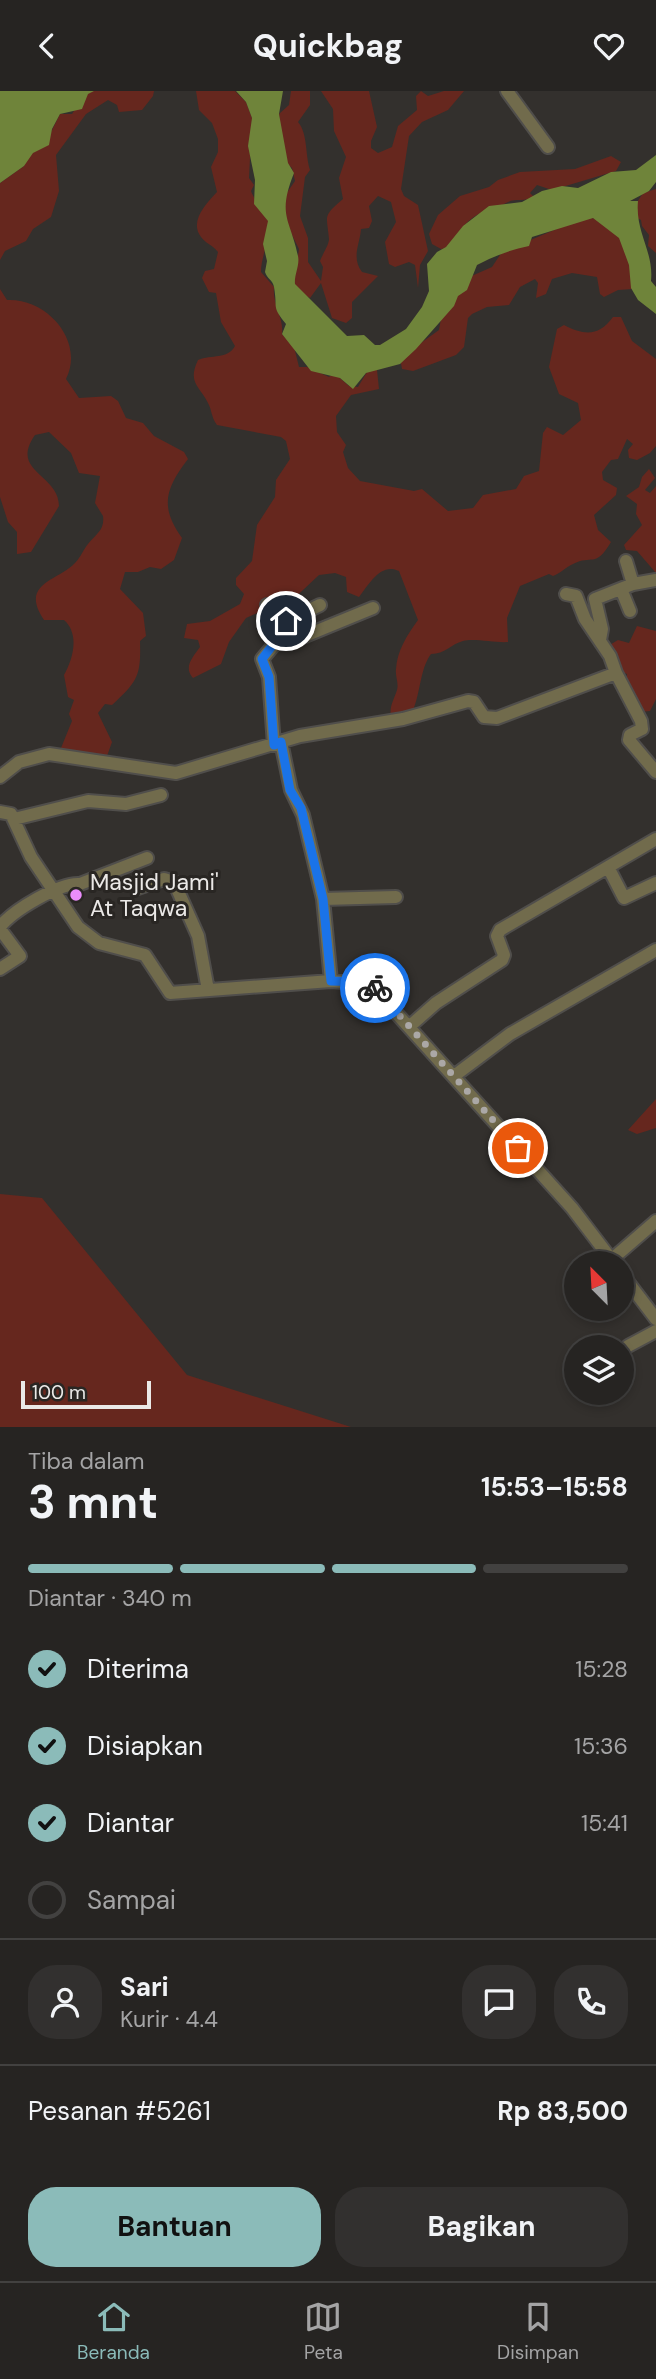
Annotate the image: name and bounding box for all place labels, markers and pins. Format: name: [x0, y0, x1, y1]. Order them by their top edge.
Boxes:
pin: [256, 591, 316, 651]
place label: Masjid Jami' At Taqwa: [90, 867, 219, 923]
marker: Masjid Jami' At Taqwa: [68, 887, 84, 903]
pin: [488, 1118, 548, 1178]

